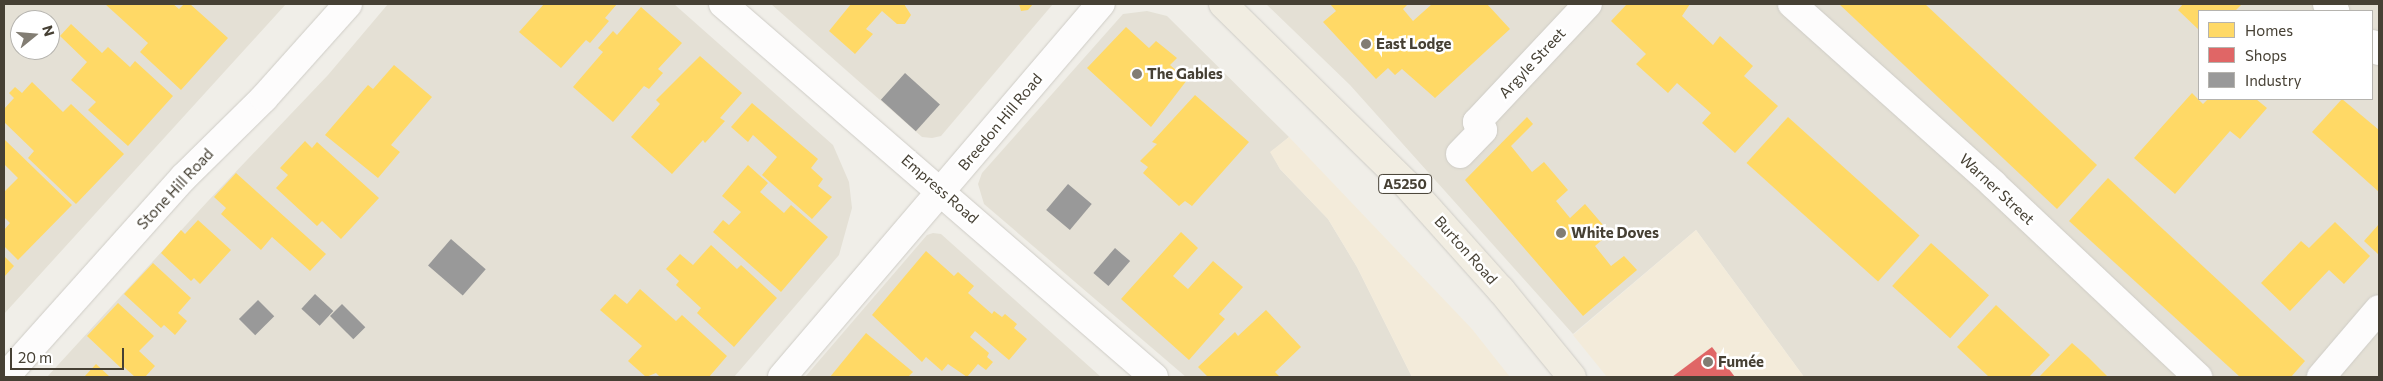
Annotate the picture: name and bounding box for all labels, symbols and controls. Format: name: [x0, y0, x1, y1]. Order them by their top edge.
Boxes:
north arrow: [10, 10, 60, 60]
legend: [2198, 10, 2373, 100]
text: Homes: [2245, 21, 2293, 39]
text: N: [39, 23, 59, 38]
street label: Argyle Street: [1495, 24, 1569, 102]
place label: East Lodge: [1376, 35, 1451, 53]
marker: East Lodge: [1360, 38, 1372, 50]
text: Shops: [2245, 46, 2287, 64]
place label: The Gables: [1147, 65, 1223, 83]
marker: The Gables: [1131, 68, 1143, 80]
street label: Breedon Hill Road: [954, 70, 1046, 174]
text: Industry: [2245, 71, 2302, 89]
street label: Stone Hill Road: [133, 145, 217, 233]
street label: Warner Street: [1956, 150, 2038, 228]
street label: Empress Road: [898, 151, 982, 227]
road number: A5250: [1378, 172, 1432, 195]
street label: Burton Road: [1431, 212, 1501, 288]
place label: White Doves: [1571, 224, 1659, 242]
marker: White Doves: [1555, 227, 1567, 239]
scale bar: [12, 338, 126, 370]
text: 20 m: [18, 348, 52, 366]
place label: Fumée: [1718, 353, 1764, 371]
marker: Fumée: [1702, 356, 1714, 368]

